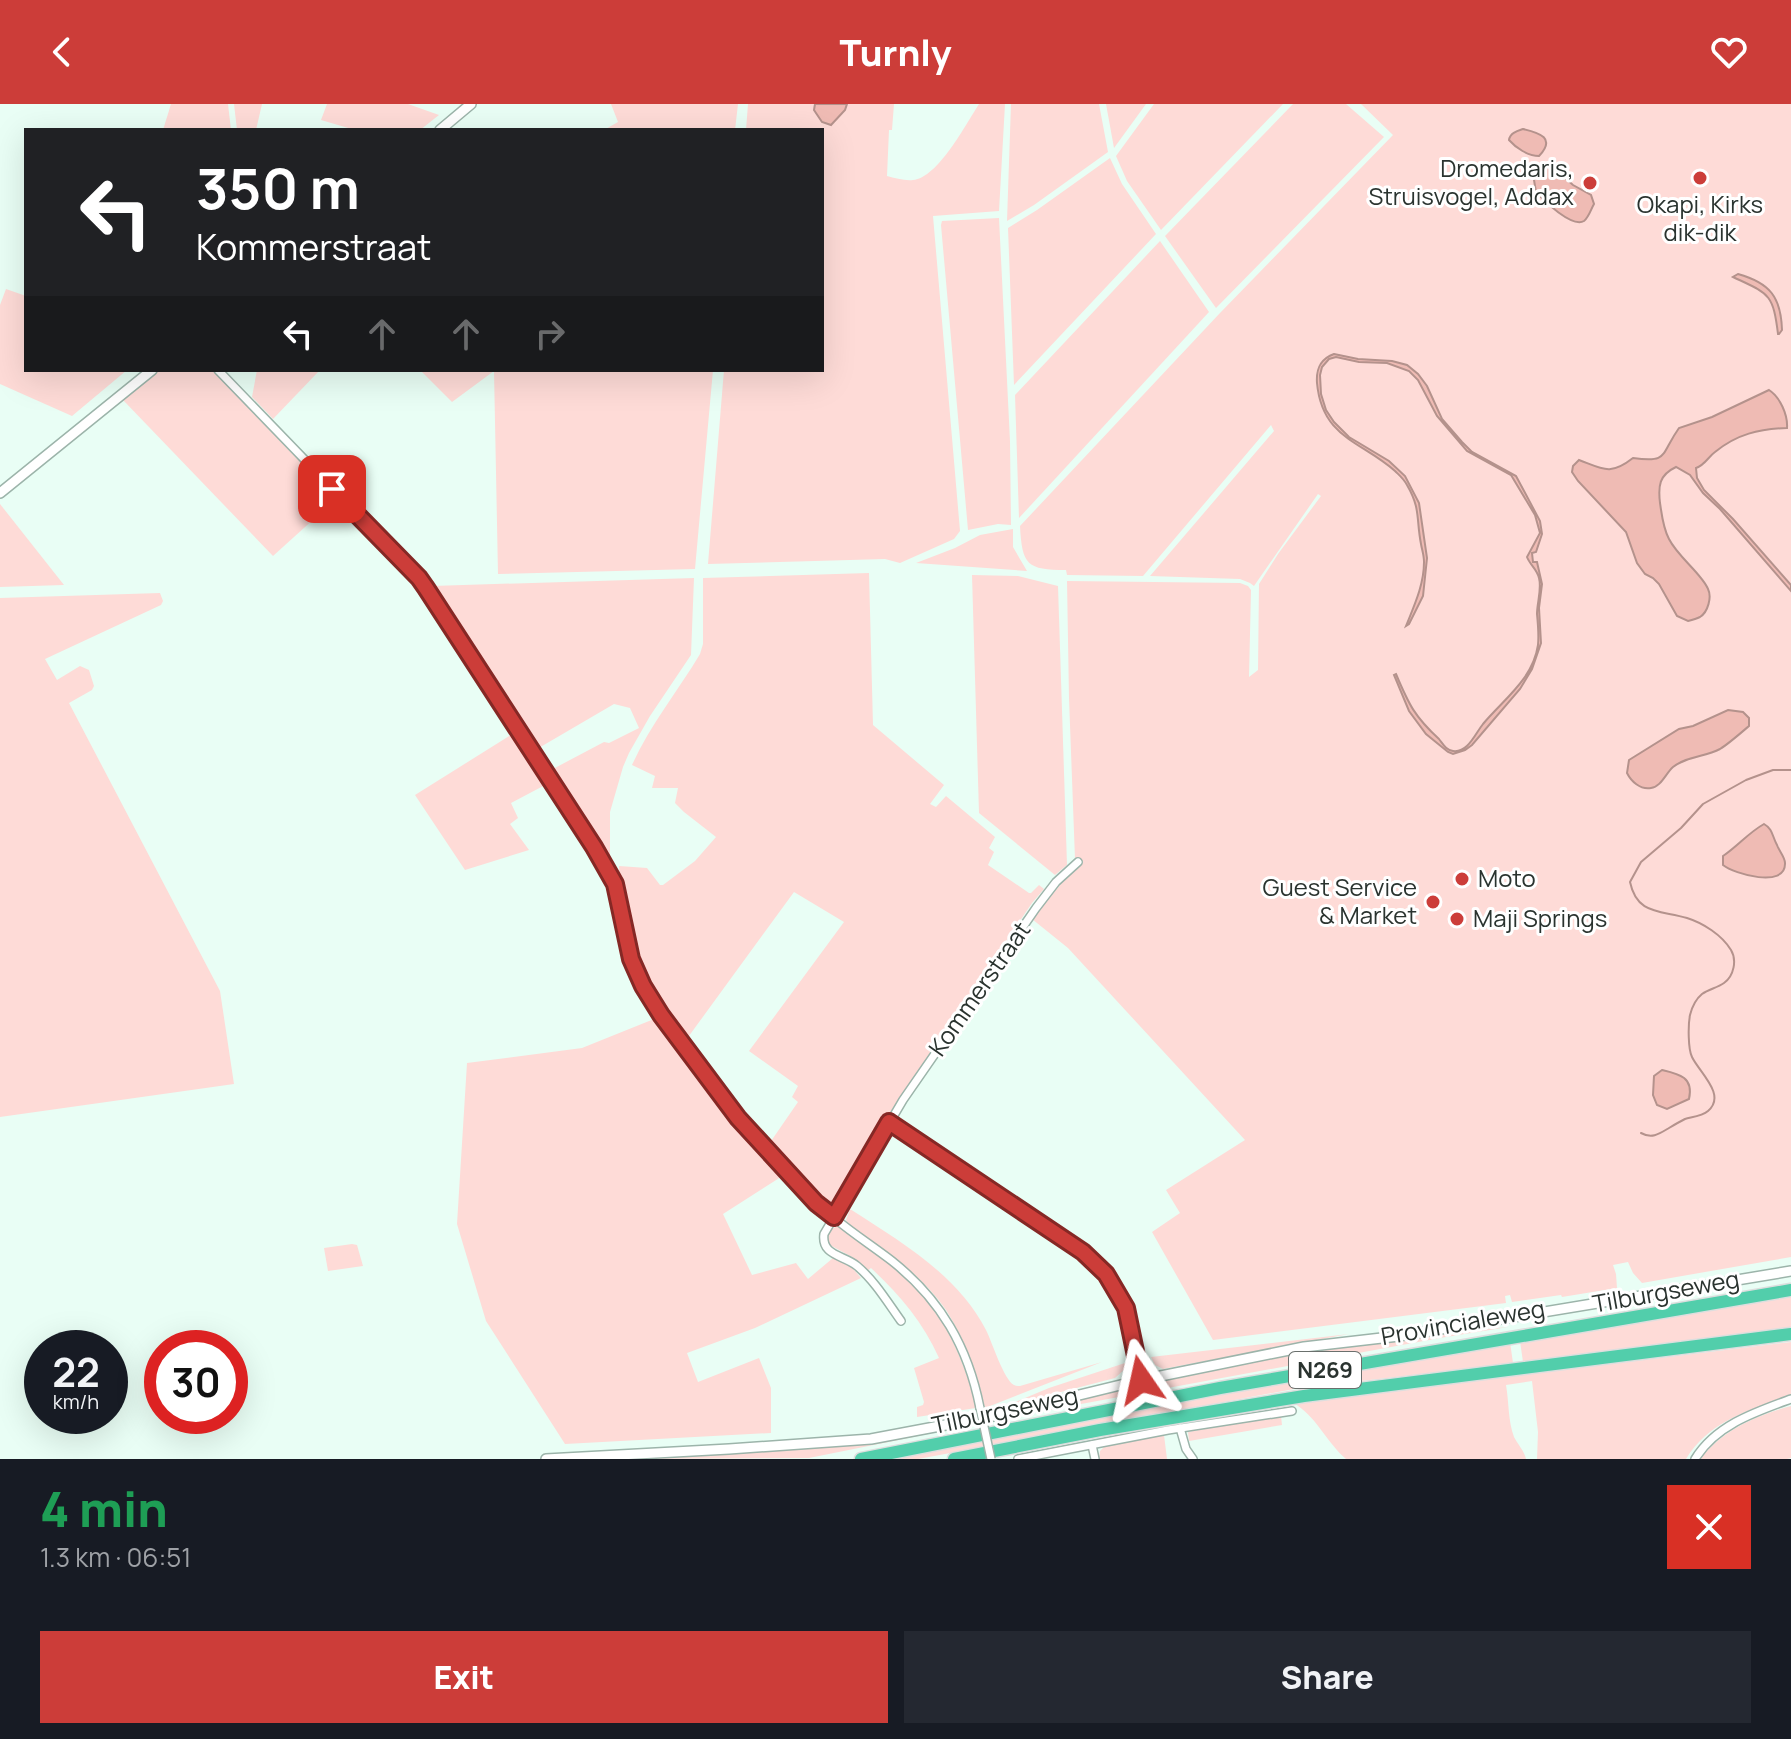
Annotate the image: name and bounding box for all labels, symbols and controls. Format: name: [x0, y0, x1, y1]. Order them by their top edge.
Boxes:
text: Turnly: [840, 28, 951, 77]
icon: back: [40, 30, 84, 74]
icon: heart: [1707, 30, 1751, 74]
text: 350 m: [196, 149, 360, 226]
place label: Dromedaris, Struisvogel, Addax: [1368, 151, 1574, 212]
icon: left: [64, 160, 168, 264]
marker: Okapi, Kirks dik-dik: [1691, 169, 1709, 187]
marker: Dromedaris, Struisvogel, Addax: [1581, 174, 1599, 192]
place label: Okapi, Kirks dik-dik: [1637, 187, 1763, 248]
text: Kommerstraat: [196, 222, 431, 271]
icon: left: [276, 312, 320, 356]
icon: ahead: [360, 312, 404, 356]
icon: ahead: [444, 312, 488, 356]
icon: right: [528, 312, 572, 356]
pin: [298, 455, 366, 523]
icon: arrive: [310, 467, 354, 511]
place label: Moto: [1478, 861, 1536, 894]
place label: Guest Service & Market: [1263, 870, 1417, 931]
marker: Moto: [1453, 870, 1471, 888]
marker: Guest Service & Market: [1424, 893, 1442, 911]
place label: Maji Springs: [1473, 901, 1607, 934]
marker: Maji Springs: [1448, 910, 1466, 928]
street label: Kommerstraat: [920, 914, 1037, 1062]
street label: Tilburgseweg: [1590, 1261, 1742, 1320]
street label: Provincialeweg: [1378, 1291, 1547, 1352]
speed limit sign: 30: [144, 1330, 248, 1434]
position arrow: [1099, 1338, 1183, 1422]
text: 22: [52, 1344, 100, 1399]
road number: N269: [1289, 1352, 1361, 1388]
street label: Tilburgseweg: [929, 1378, 1081, 1441]
text: km/h: [53, 1388, 99, 1415]
text: 4 min: [40, 1476, 168, 1541]
button: close: [1667, 1485, 1751, 1569]
text: 1.3 km · 06:51: [40, 1539, 191, 1575]
button: Exit: [40, 1631, 888, 1723]
button: Share: [904, 1631, 1751, 1723]

